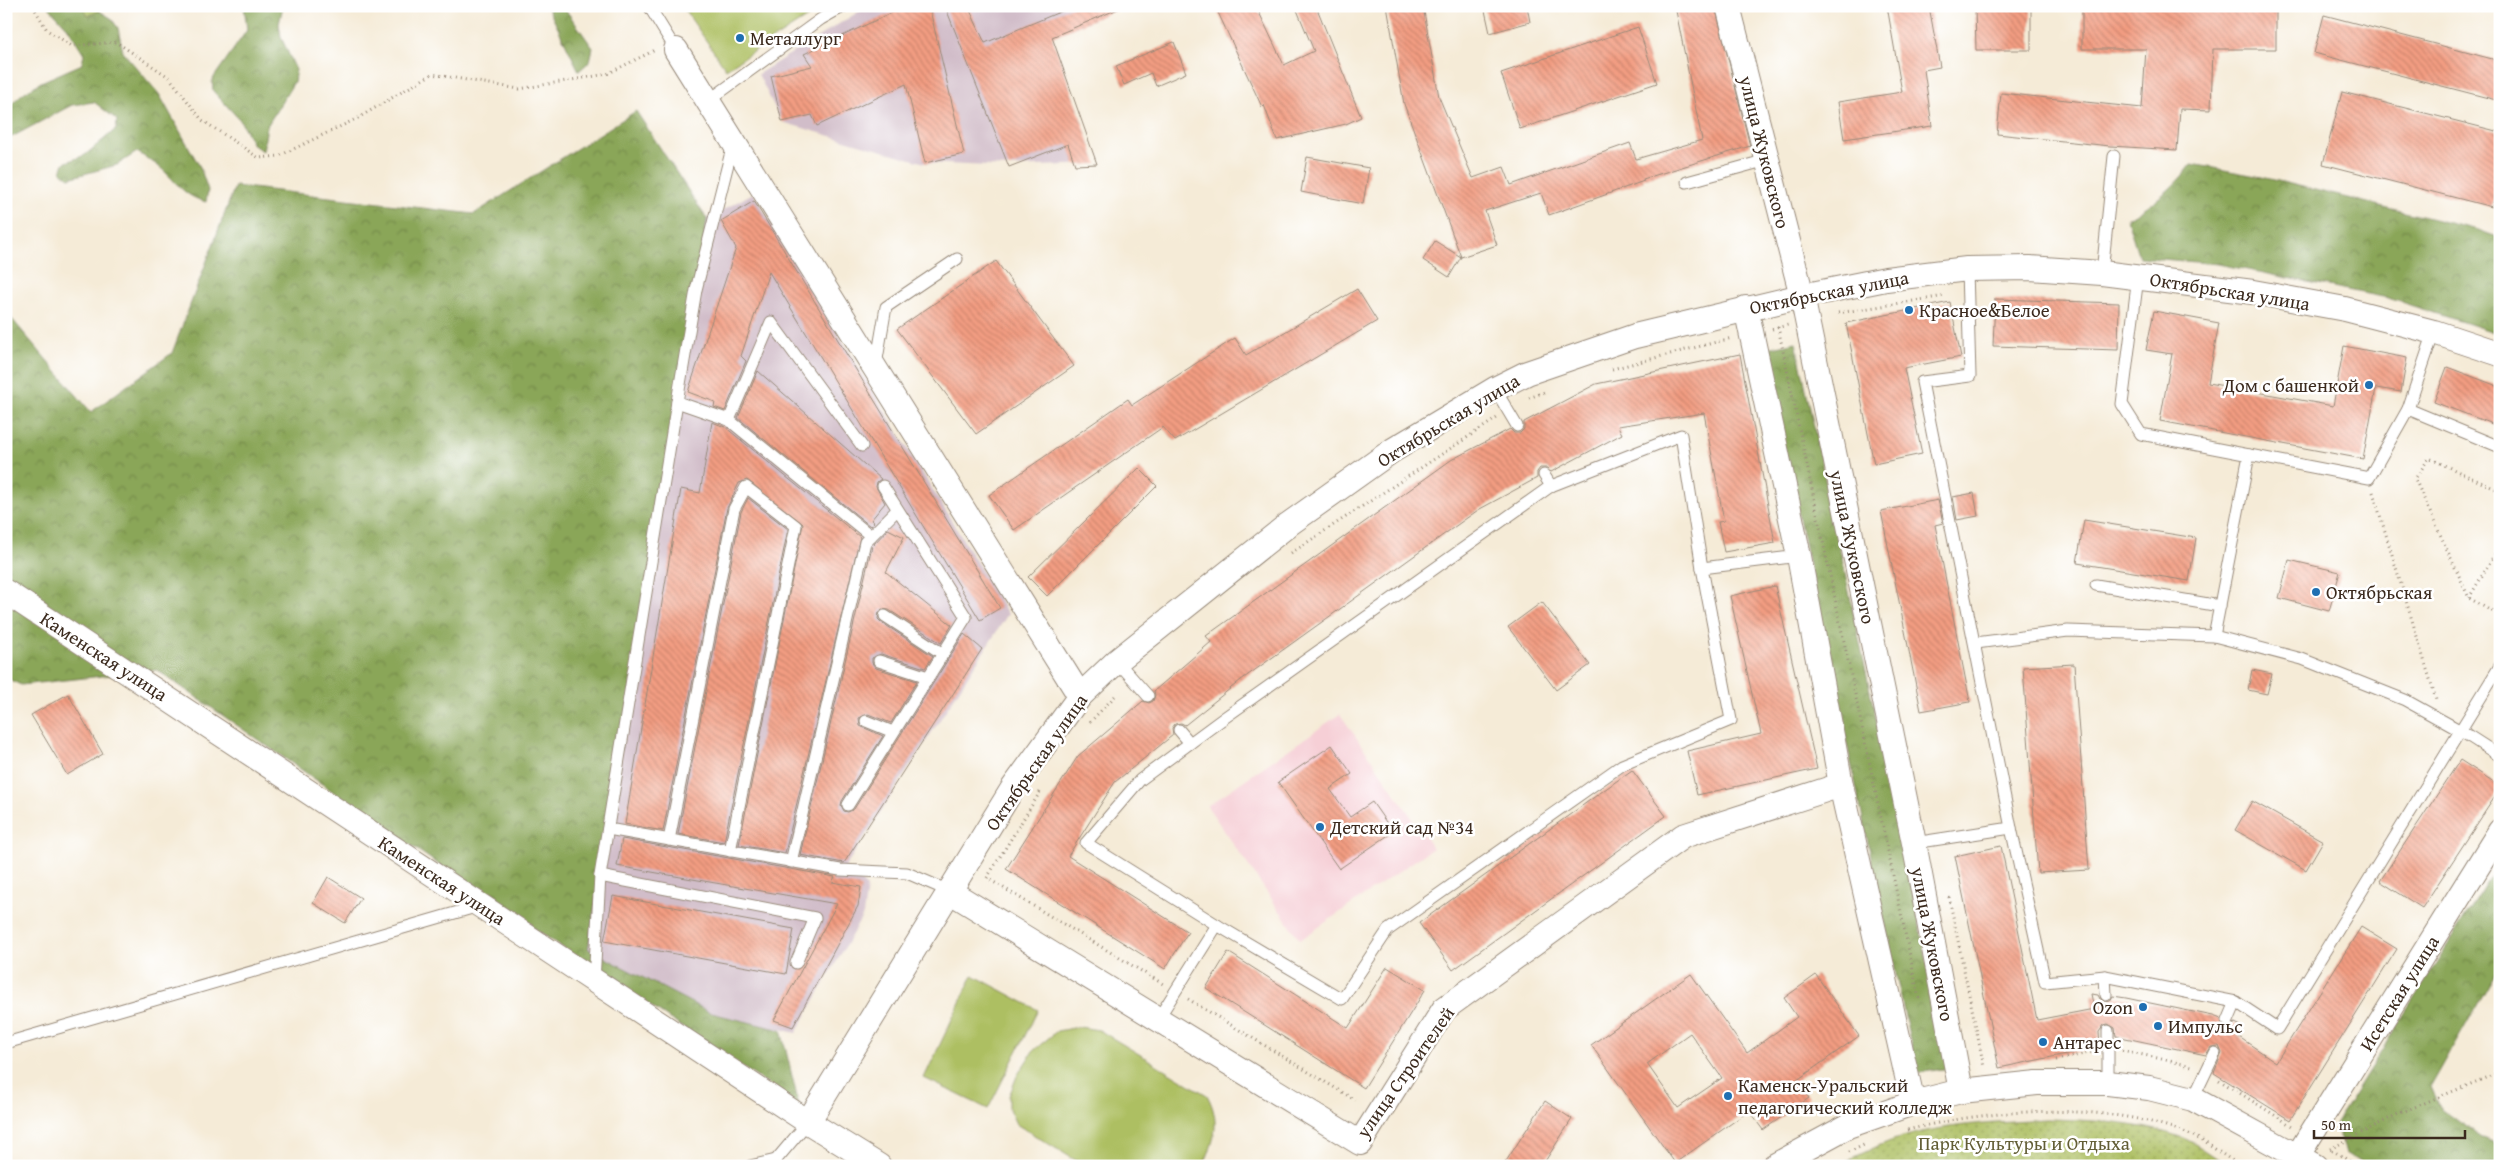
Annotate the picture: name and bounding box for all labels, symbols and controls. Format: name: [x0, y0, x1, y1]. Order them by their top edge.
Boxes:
place label: Металлург: [750, 24, 841, 52]
marker: Металлург: [734, 32, 746, 44]
street label: улица Жуковского: [1732, 72, 1798, 231]
street label: Октябрьская улица: [1747, 263, 1911, 321]
street label: Октябрьская улица: [2148, 265, 2312, 317]
place label: Красное&Белое: [1919, 296, 2050, 324]
marker: Красное&Белое: [1903, 304, 1915, 316]
street label: Октябрьская улица: [1371, 366, 1525, 474]
place label: Дом с башенкой: [2222, 371, 2359, 399]
marker: Дом с башенкой: [2363, 379, 2375, 391]
street label: улица Жуковского: [1823, 466, 1883, 627]
place label: Октябрьская: [2326, 578, 2433, 606]
marker: Октябрьская: [2310, 586, 2322, 598]
street label: Каменская улица: [35, 604, 173, 708]
street label: Октябрьская улица: [978, 688, 1094, 836]
place label: Детский сад №34: [1329, 813, 1474, 841]
marker: Детский сад №34: [1314, 821, 1326, 833]
street label: Каменская улица: [373, 828, 511, 932]
street label: улица Жуковского: [1904, 863, 1962, 1024]
street label: Исетская улица: [2352, 930, 2446, 1056]
place label: Ozon: [2093, 993, 2133, 1021]
street label: улица Строителей: [1349, 1000, 1461, 1144]
marker: Ozon: [2137, 1001, 2149, 1013]
place label: Импульс: [2168, 1012, 2243, 1040]
marker: Импульс: [2152, 1020, 2164, 1032]
place label: Антарес: [2053, 1028, 2121, 1056]
marker: Антарес: [2037, 1036, 2049, 1048]
place label: Каменск-Уральский педагогический колледж: [1738, 1071, 1952, 1121]
marker: Каменск-Уральский педагогический колледж: [1722, 1090, 1734, 1102]
scale bar: [2314, 1107, 2465, 1139]
text: 50 m: [2321, 1114, 2352, 1135]
park label: Парк Культуры и Отдыха: [1918, 1129, 2130, 1157]

